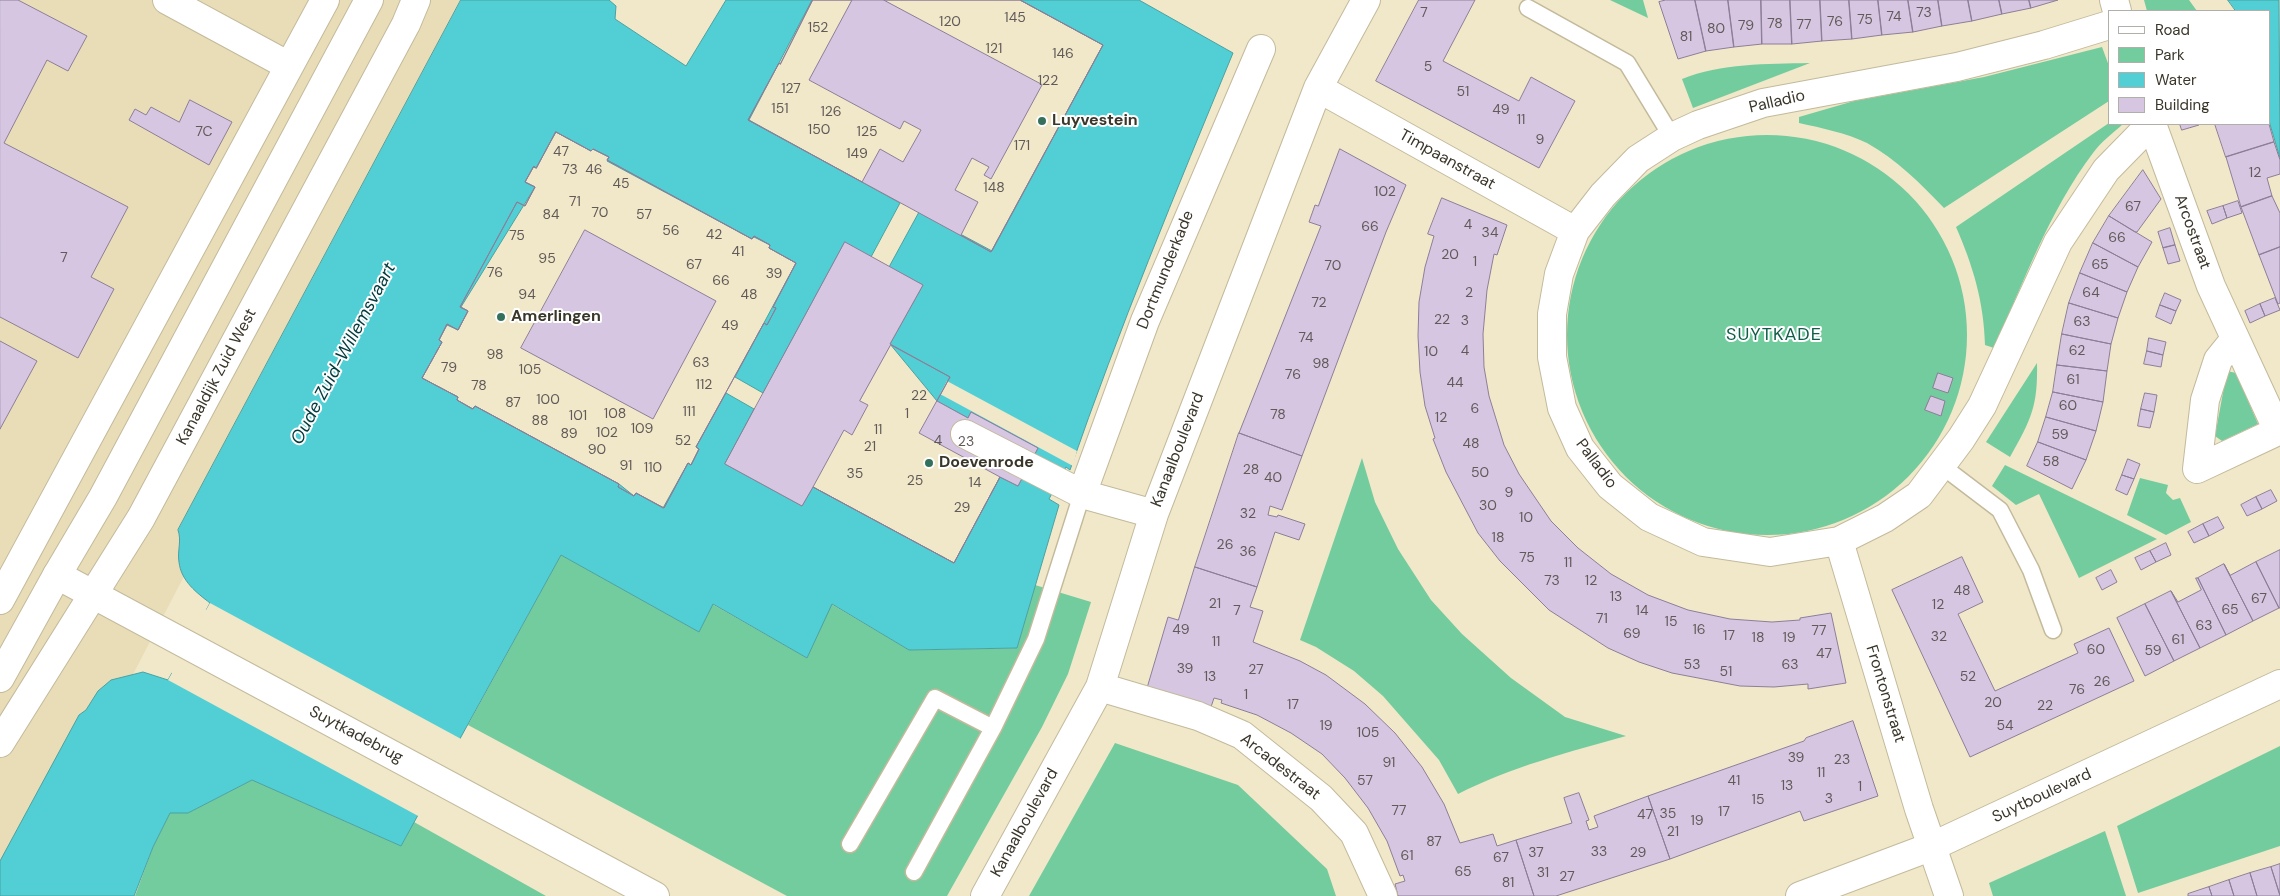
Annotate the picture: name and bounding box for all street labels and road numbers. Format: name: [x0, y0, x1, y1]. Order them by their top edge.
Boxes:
street label: Palladio: [1747, 86, 1807, 118]
street label: Timpaanstraat: [1396, 126, 1498, 194]
street label: Arcostraat: [2170, 192, 2214, 272]
street label: Dortmunderkade: [1133, 208, 1199, 332]
street label: Kanaaldijk Zuid West: [173, 306, 261, 448]
street label: Kanaalboulevard: [1147, 390, 1209, 510]
street label: Palladio: [1571, 436, 1621, 492]
street label: Frontonstraat: [1861, 643, 1909, 745]
street label: Suytkadebrug: [306, 702, 406, 768]
street label: Arcadestraat: [1236, 730, 1324, 804]
street label: Kanaalboulevard: [987, 765, 1063, 881]
street label: Suytboulevard: [1989, 765, 2095, 827]

